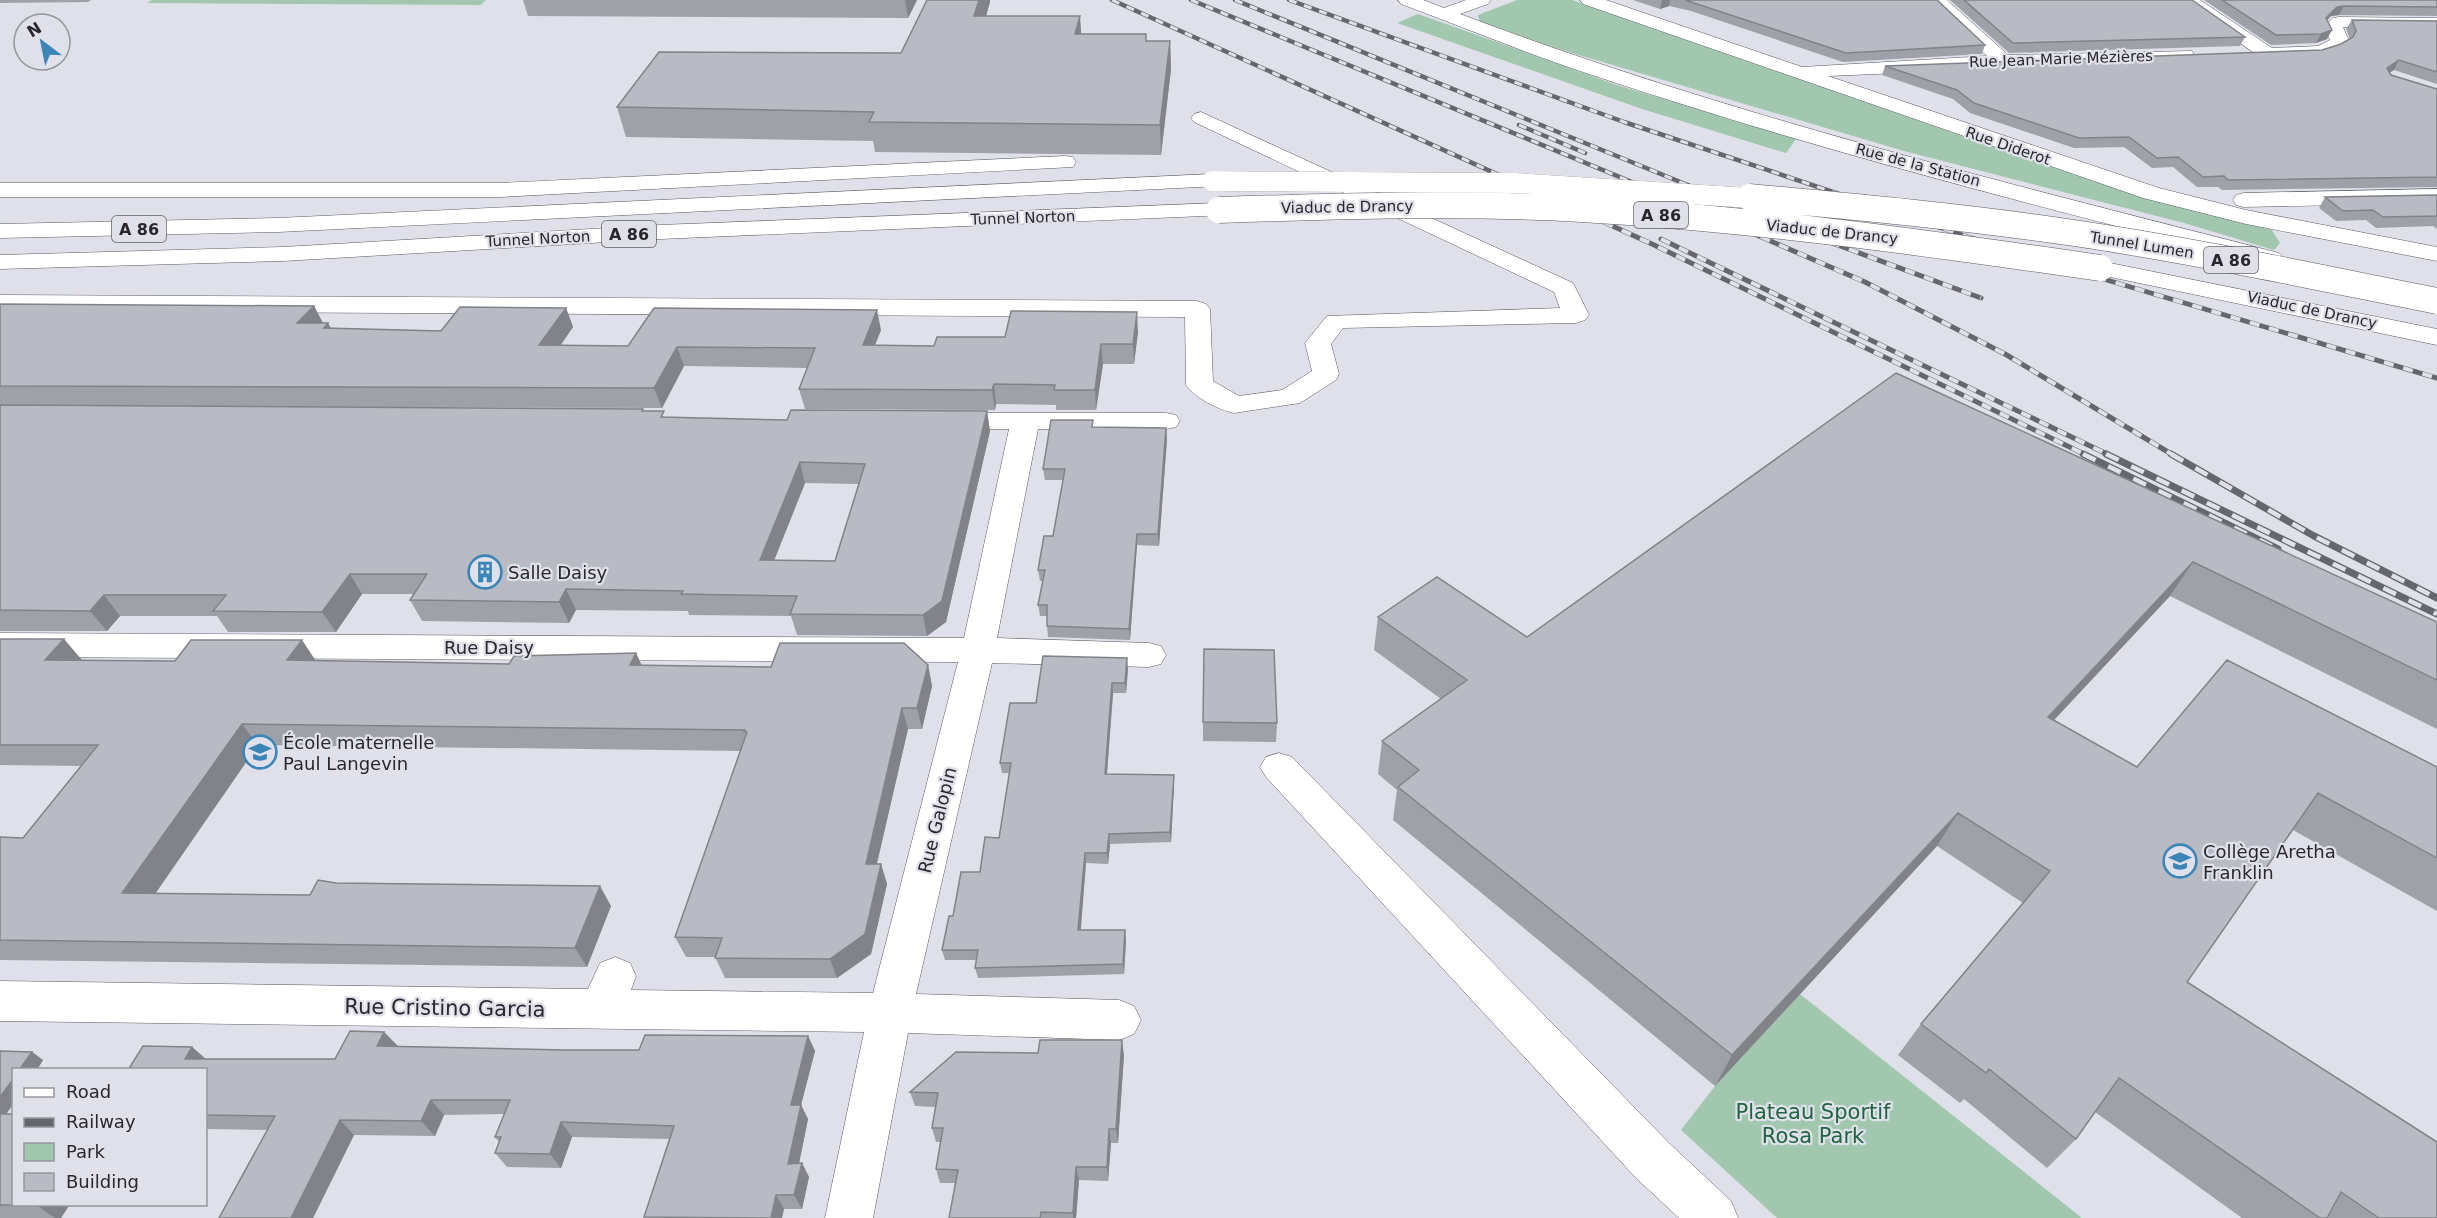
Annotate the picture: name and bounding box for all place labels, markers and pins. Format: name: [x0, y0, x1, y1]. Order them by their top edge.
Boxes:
building icon: Salle Daisy: [467, 554, 503, 590]
place label: Salle Daisy: [508, 562, 608, 583]
place label: École maternelle Paul Langevin: [283, 732, 434, 774]
school or university icon: École maternelle Paul Langevin: [242, 734, 278, 770]
place label: Collège Aretha Franklin: [2203, 841, 2336, 883]
school or university icon: Collège Aretha Franklin: [2162, 843, 2198, 879]

